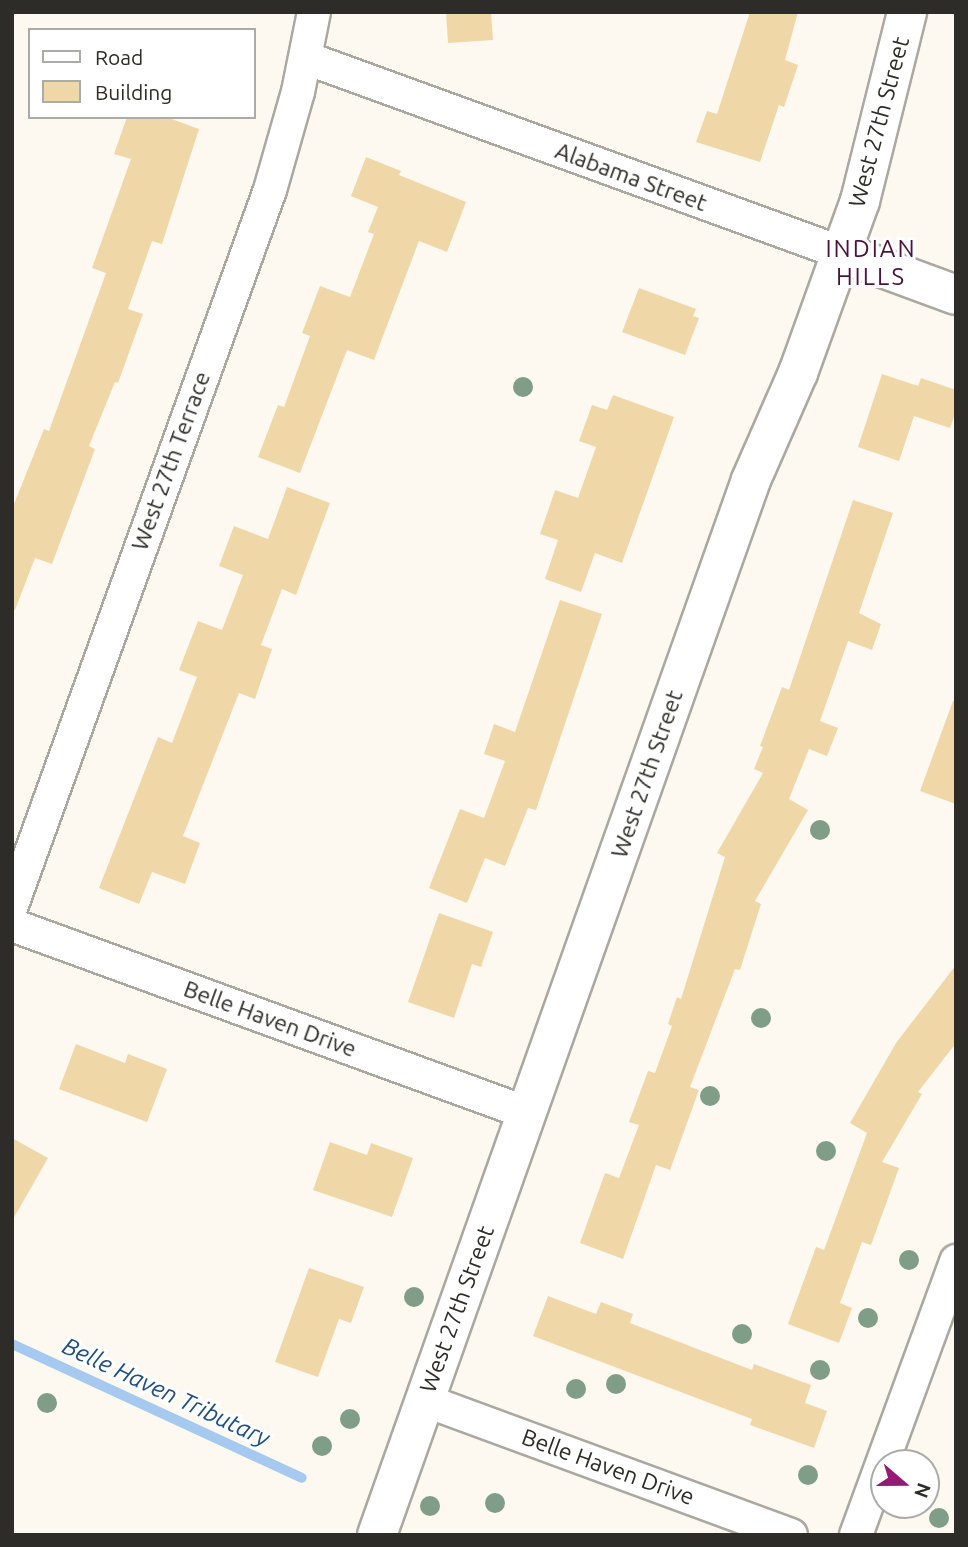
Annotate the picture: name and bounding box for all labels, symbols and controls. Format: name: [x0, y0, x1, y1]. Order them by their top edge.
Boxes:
legend: [28, 28, 256, 119]
street label: West 27th Street: [843, 34, 915, 210]
text: Road: [95, 45, 143, 69]
text: Building: [95, 80, 172, 104]
street label: Alabama Street: [551, 137, 711, 217]
district label: INDIAN HILLS: [826, 235, 916, 291]
street label: West 27th Terrace: [126, 368, 216, 554]
street label: West 27th Street: [605, 687, 689, 861]
street label: Belle Haven Drive: [180, 975, 360, 1063]
street label: West 27th Street: [414, 1222, 500, 1396]
water label: Belle Haven Tributary: [58, 1331, 274, 1453]
street label: Belle Haven Drive: [518, 1423, 698, 1511]
north arrow: [870, 1449, 940, 1519]
text: N: [910, 1480, 936, 1501]

